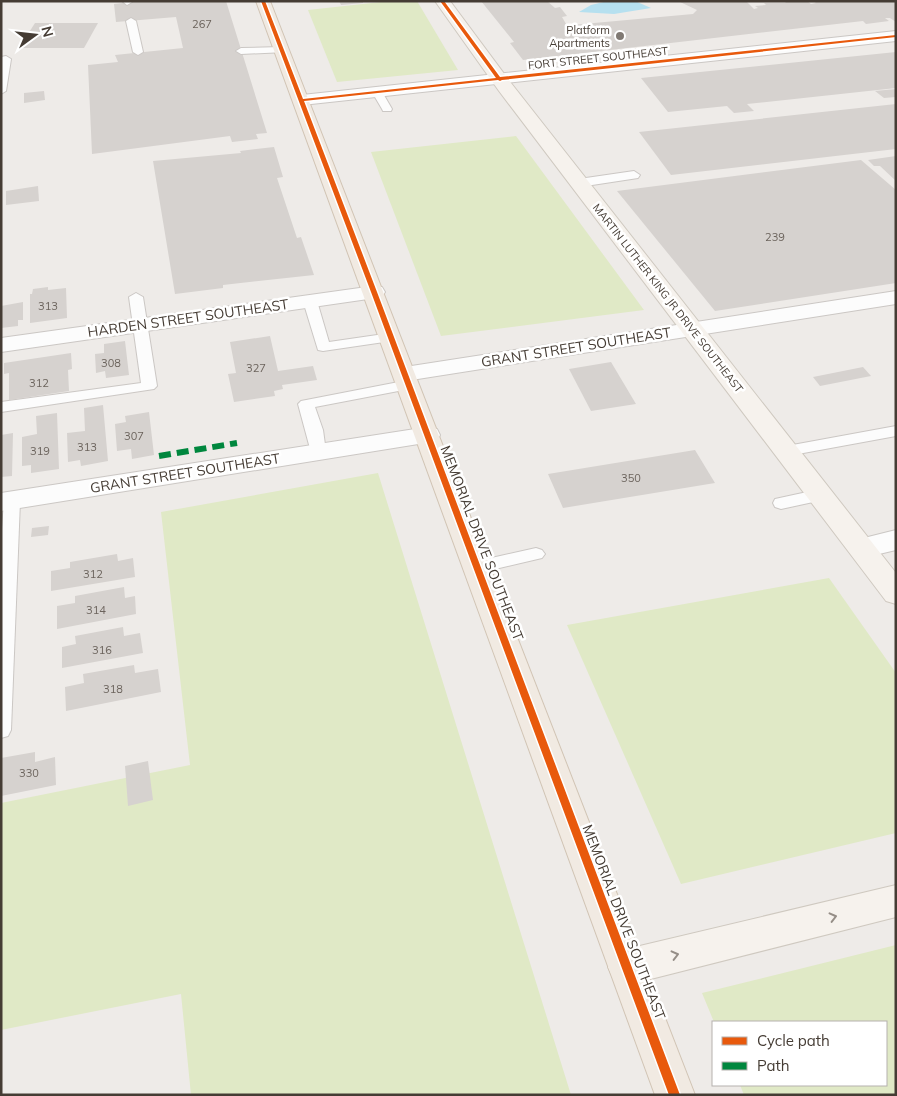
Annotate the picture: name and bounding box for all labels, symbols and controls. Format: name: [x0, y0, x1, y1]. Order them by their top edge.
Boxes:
north arrow: [10, 10, 60, 60]
house number: 267: [192, 17, 212, 31]
place label: Platform Apartments: [549, 23, 610, 50]
text: N: [37, 24, 58, 39]
marker: Platform Apartments: [614, 30, 626, 42]
street label: FORT STREET SOUTHEAST: [527, 44, 669, 72]
street label: MARTIN LUTHER KING JR DRIVE SOUTHEAST: [590, 201, 746, 396]
house number: 239: [765, 230, 785, 244]
street label: HARDEN STREET SOUTHEAST: [86, 295, 290, 341]
house number: 313: [38, 299, 58, 313]
street label: GRANT STREET SOUTHEAST: [480, 323, 673, 371]
house number: 308: [101, 356, 121, 370]
house number: 327: [246, 361, 266, 375]
house number: 312: [29, 376, 49, 390]
house number: 307: [124, 429, 144, 443]
house number: 313: [77, 440, 97, 454]
street label: MEMORIAL DRIVE SOUTHEAST: [436, 443, 528, 644]
house number: 319: [30, 444, 50, 458]
street label: GRANT STREET SOUTHEAST: [89, 449, 282, 497]
house number: 350: [621, 471, 641, 485]
house number: 312: [83, 567, 103, 581]
house number: 314: [86, 603, 106, 617]
house number: 316: [92, 643, 112, 657]
house number: 318: [103, 682, 123, 696]
house number: 330: [19, 766, 39, 780]
street label: MEMORIAL DRIVE SOUTHEAST: [578, 822, 670, 1023]
one-way arrow: [828, 912, 837, 923]
one-way arrow: [670, 950, 679, 961]
legend: [712, 1021, 887, 1086]
text: Cycle path: [757, 1031, 830, 1050]
text: Path: [757, 1056, 789, 1075]

